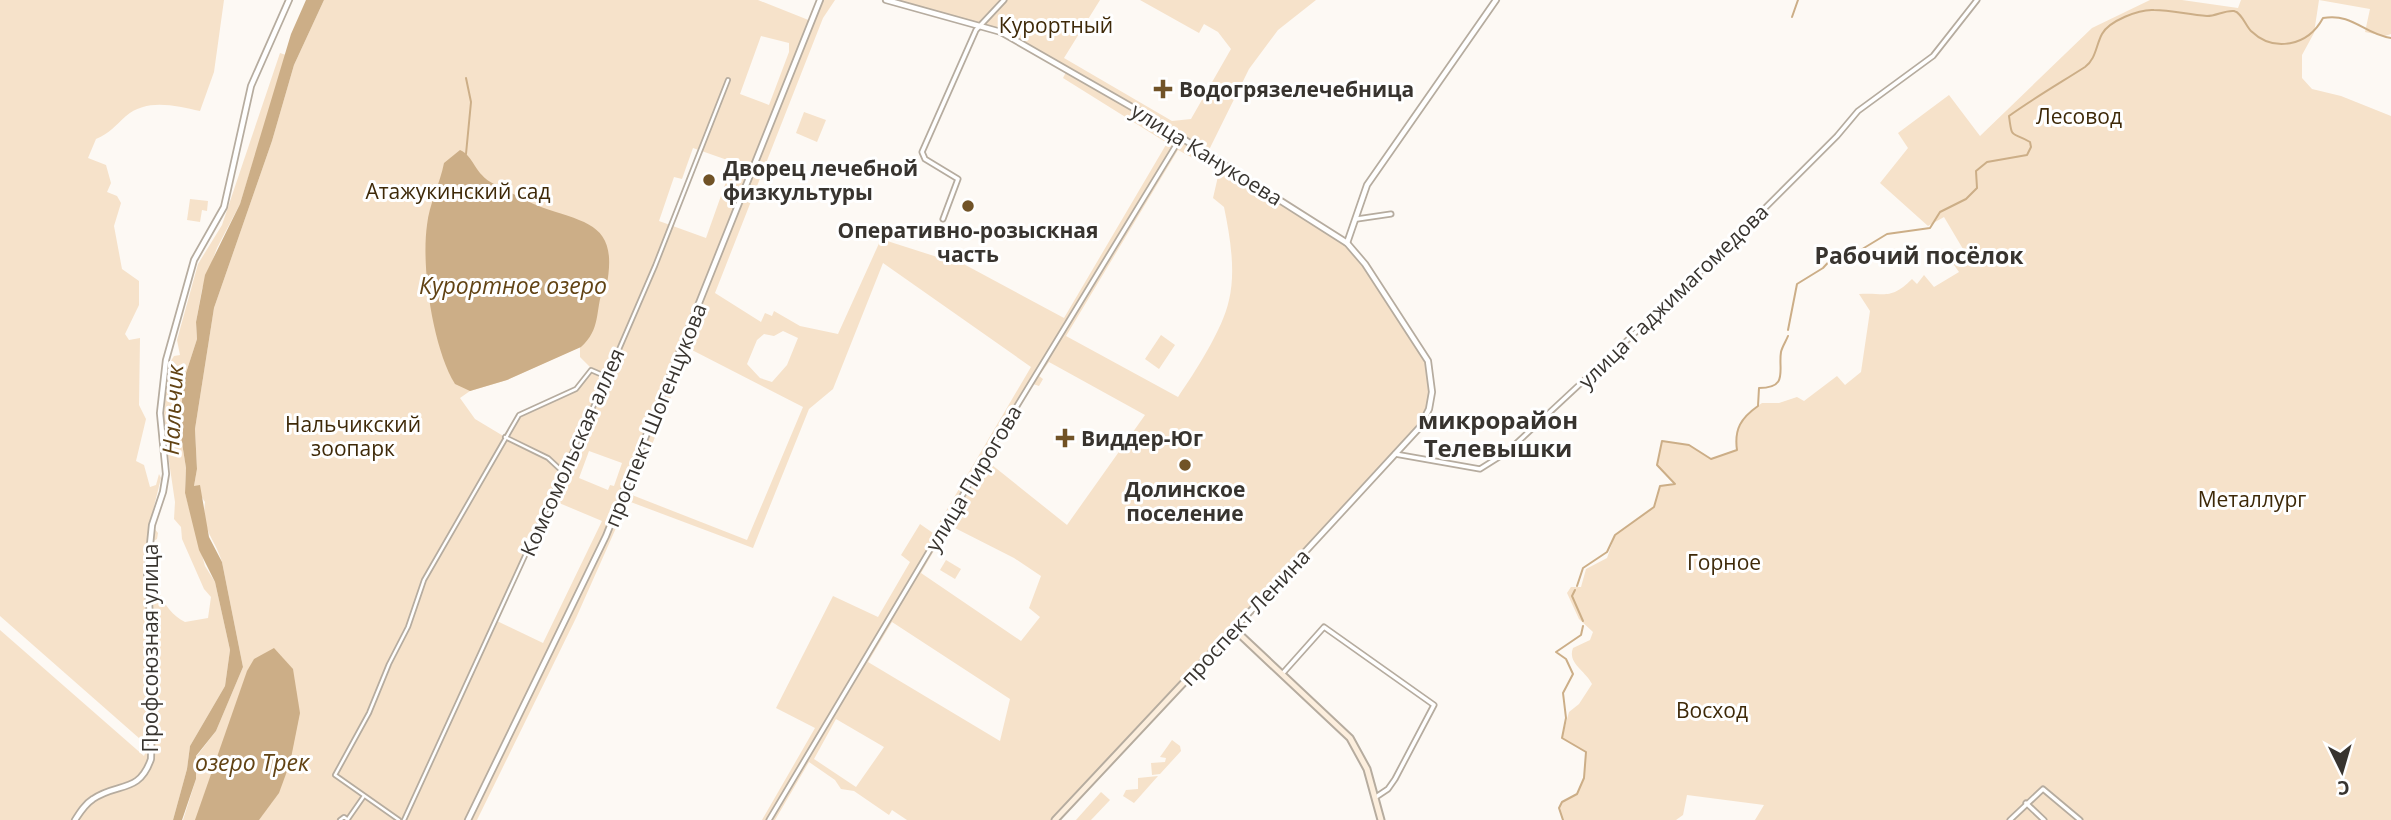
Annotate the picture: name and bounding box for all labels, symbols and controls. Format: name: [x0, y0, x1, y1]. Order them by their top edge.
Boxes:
park label: Курортный: [999, 11, 1113, 39]
place label: Водогрязелечебница: [1179, 75, 1414, 103]
marker: Водогрязелечебница: [1153, 79, 1173, 99]
street label: улица Канукоева: [1126, 96, 1288, 212]
park label: Лесовод: [2036, 102, 2122, 130]
place label: Дворец лечебной физкультуры: [723, 154, 918, 206]
marker: Дворец лечебной физкультуры: [701, 172, 717, 188]
park label: Атажукинский сад: [365, 177, 551, 205]
marker: Оперативно-розыскная часть: [960, 198, 976, 214]
street label: улица Гаджимагомедова: [1572, 198, 1774, 394]
place label: Оперативно-розыскная часть: [837, 216, 1099, 268]
district label: Рабочий посёлок: [1814, 239, 2024, 271]
water label: Курортное озеро: [419, 269, 607, 301]
street label: проспект Шогенцукова: [597, 299, 713, 531]
street label: Комсомольская аллея: [514, 344, 630, 560]
water label: Нальчик: [154, 362, 190, 456]
street label: улица Пирогова: [918, 400, 1028, 556]
district label: микрорайон Телевышки: [1418, 403, 1578, 464]
park label: Нальчикский зоопарк: [285, 410, 421, 462]
place label: Виддер-Юг: [1081, 424, 1203, 452]
marker: Виддер-Юг: [1055, 428, 1075, 448]
marker: Долинское поселение: [1177, 457, 1193, 473]
place label: Долинское поселение: [1125, 475, 1245, 527]
park label: Металлург: [2198, 485, 2306, 513]
street label: проспект Ленина: [1174, 542, 1316, 692]
street label: Профсоюзная улица: [136, 544, 164, 752]
park label: Горное: [1687, 548, 1761, 576]
park label: Восход: [1676, 696, 1748, 724]
north arrow: [2307, 736, 2377, 806]
water label: озеро Трек: [195, 746, 311, 778]
text: С: [2336, 774, 2351, 801]

